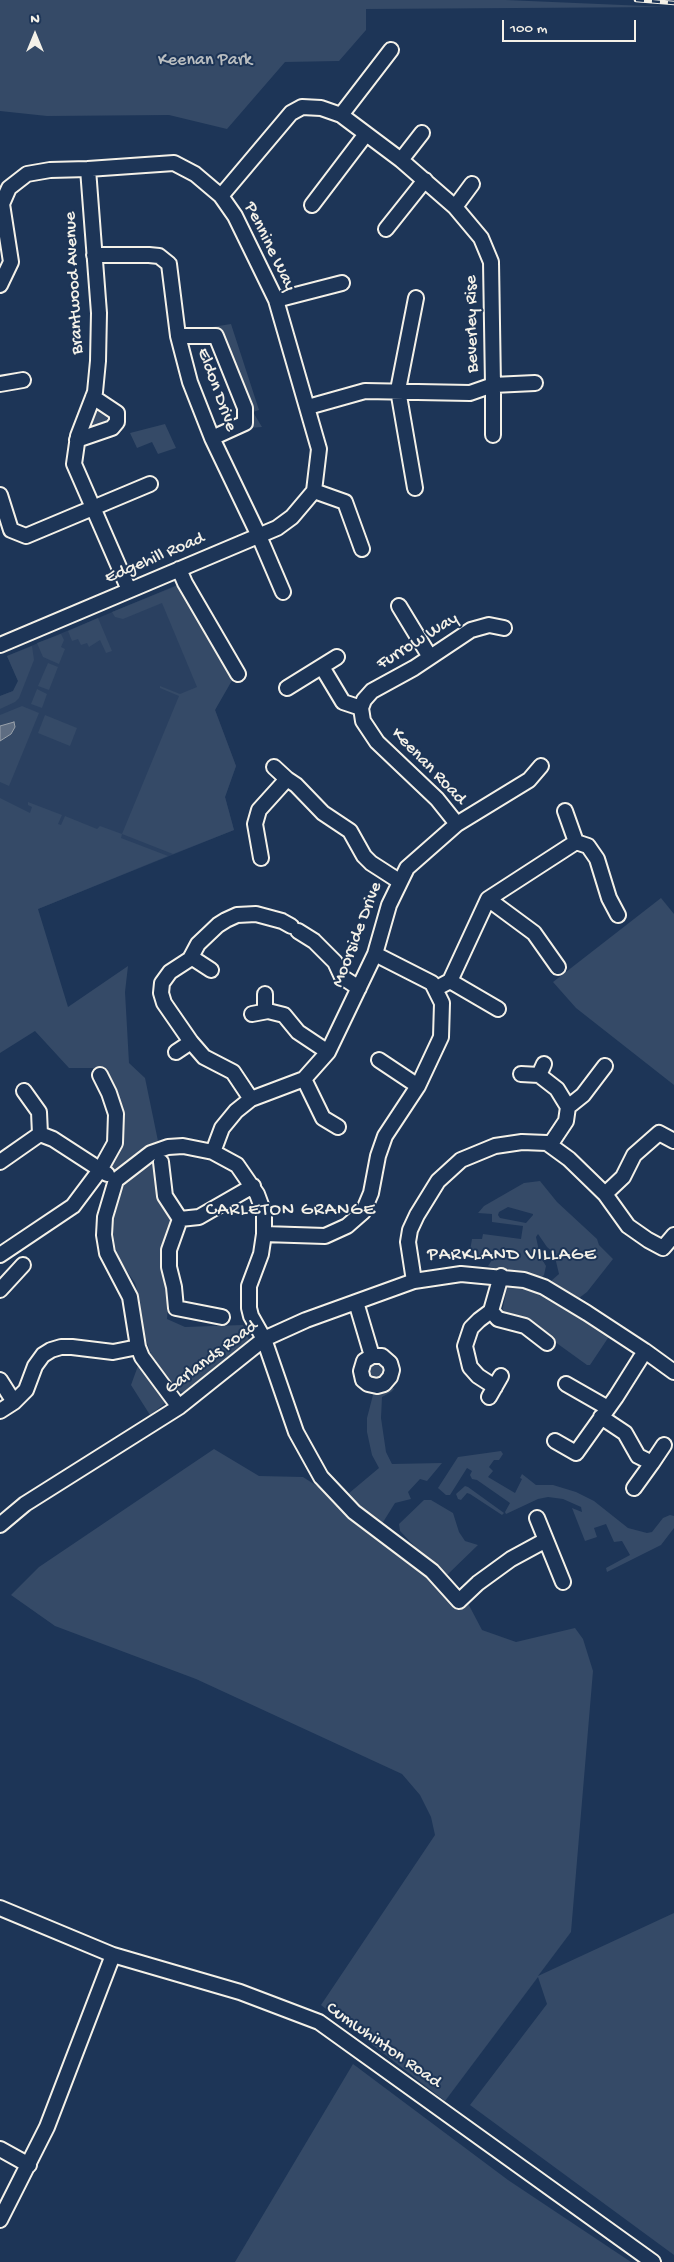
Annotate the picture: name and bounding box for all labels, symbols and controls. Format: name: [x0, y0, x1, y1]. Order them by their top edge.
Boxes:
north arrow: [10, 10, 60, 60]
scale bar: [504, 10, 638, 42]
text: N: [30, 11, 40, 28]
text: 100 m: [510, 20, 547, 38]
park label: Keenan Park: [158, 50, 252, 72]
street label: Pennine Way: [238, 199, 300, 295]
street label: Brantwood Avenue: [60, 211, 90, 355]
street label: Beverley Rise: [461, 275, 485, 373]
street label: Eldon Drive: [191, 345, 241, 435]
street label: Edgehill Road: [102, 528, 208, 590]
street label: Furrow Way: [373, 608, 463, 676]
street label: Keenan Road: [386, 724, 470, 810]
street label: Moorside Drive: [328, 879, 388, 991]
district label: CARLETON GRANGE: [204, 1200, 378, 1222]
district label: PARKLAND VILLAGE: [425, 1245, 599, 1267]
street label: Garlands Road: [161, 1316, 263, 1400]
street label: Cumwhinton Road: [321, 1998, 445, 2094]

